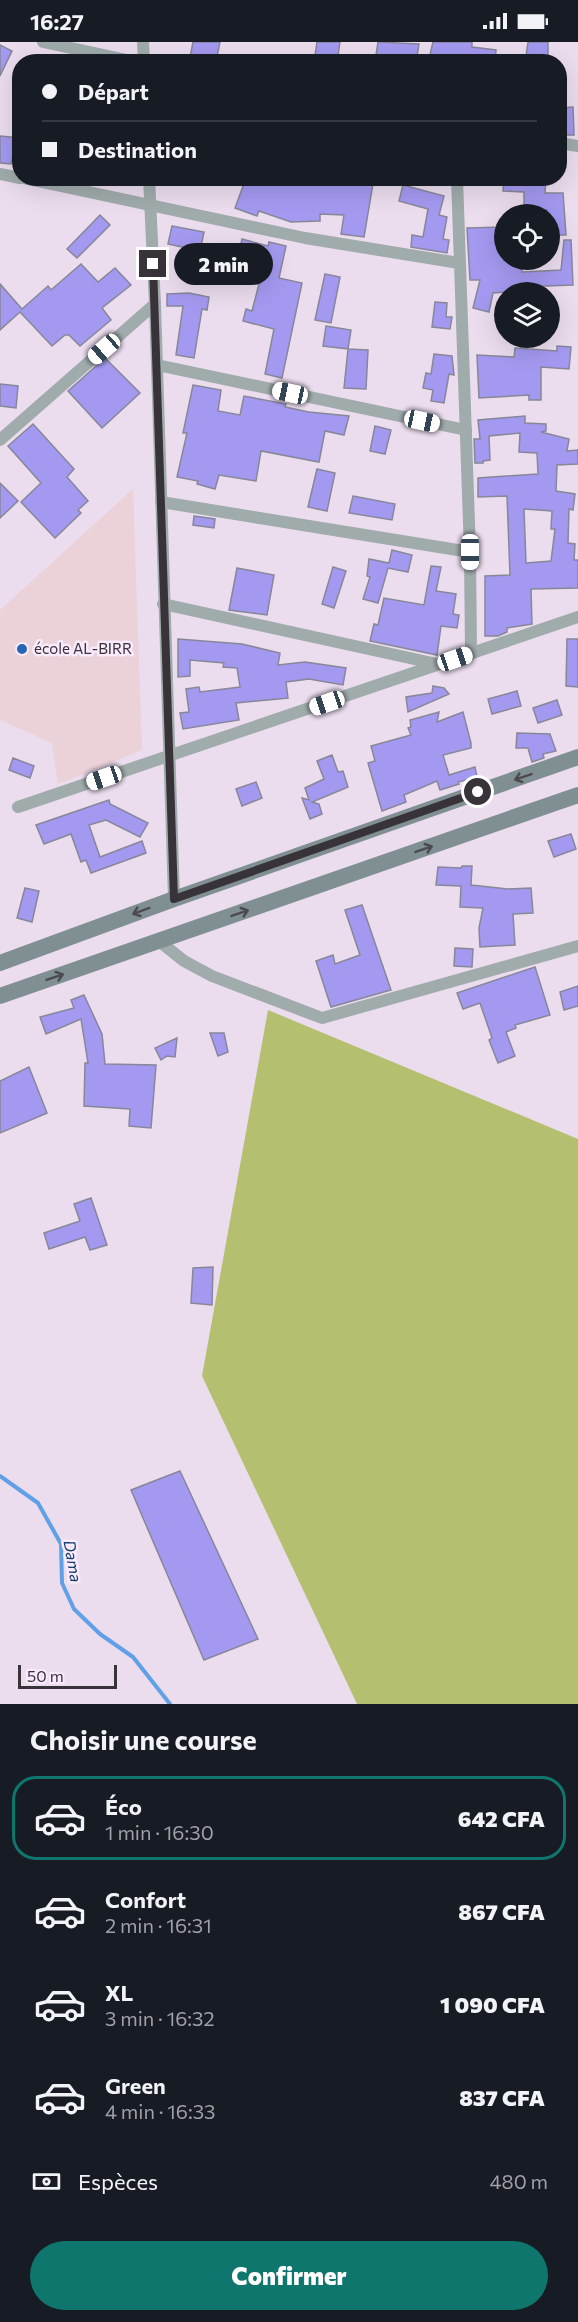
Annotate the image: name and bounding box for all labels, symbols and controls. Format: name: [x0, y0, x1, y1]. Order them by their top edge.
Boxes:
text: 16:27: [30, 8, 84, 35]
text: Départ: [78, 78, 149, 105]
text: Destination: [78, 136, 197, 163]
map controls: [494, 204, 560, 348]
button: locate: [494, 204, 560, 270]
callout: 2 min: [174, 243, 273, 285]
route end: [139, 250, 166, 277]
text: 2 min: [198, 252, 249, 276]
button: layers: [494, 282, 560, 348]
car: [85, 330, 123, 368]
car: [271, 380, 309, 406]
car: [403, 408, 441, 434]
car: [461, 534, 479, 570]
place label: école AL-BIRR: [34, 639, 132, 657]
marker: école AL-BIRR: [15, 642, 29, 656]
car: [435, 645, 475, 673]
car: [307, 689, 347, 717]
car: [84, 764, 124, 792]
one-way arrow: [514, 772, 533, 783]
route start: [464, 778, 491, 805]
one-way arrow: [414, 842, 433, 853]
one-way arrow: [132, 906, 151, 917]
one-way arrow: [230, 907, 249, 918]
one-way arrow: [45, 971, 64, 982]
water label: Dama: [60, 1538, 87, 1583]
scale bar: [18, 1662, 117, 1690]
text: 50 m: [27, 1666, 64, 1685]
text: Choisir une course: [30, 1723, 257, 1756]
icon: car: [33, 1791, 87, 1845]
text: Éco: [105, 1793, 142, 1820]
text: 642 CFA: [458, 1805, 545, 1832]
text: 1 min · 16:30: [105, 1820, 214, 1844]
icon: car: [33, 1884, 87, 1938]
text: Confort: [105, 1886, 186, 1913]
text: 867 CFA: [458, 1898, 545, 1925]
text: 2 min · 16:31: [105, 1913, 212, 1937]
icon: car: [33, 1977, 87, 2031]
text: XL: [105, 1979, 133, 2006]
text: 1 090 CFA: [440, 1991, 545, 2018]
text: 3 min · 16:32: [105, 2006, 215, 2030]
icon: car: [33, 2070, 87, 2124]
text: Green: [105, 2072, 166, 2099]
text: 837 CFA: [459, 2084, 545, 2111]
text: 4 min · 16:33: [105, 2099, 215, 2123]
icon: cash: [30, 2165, 63, 2198]
text: Espèces: [78, 2168, 158, 2195]
text: 480 m: [490, 2169, 548, 2193]
button: Confirmer: [30, 2241, 548, 2310]

